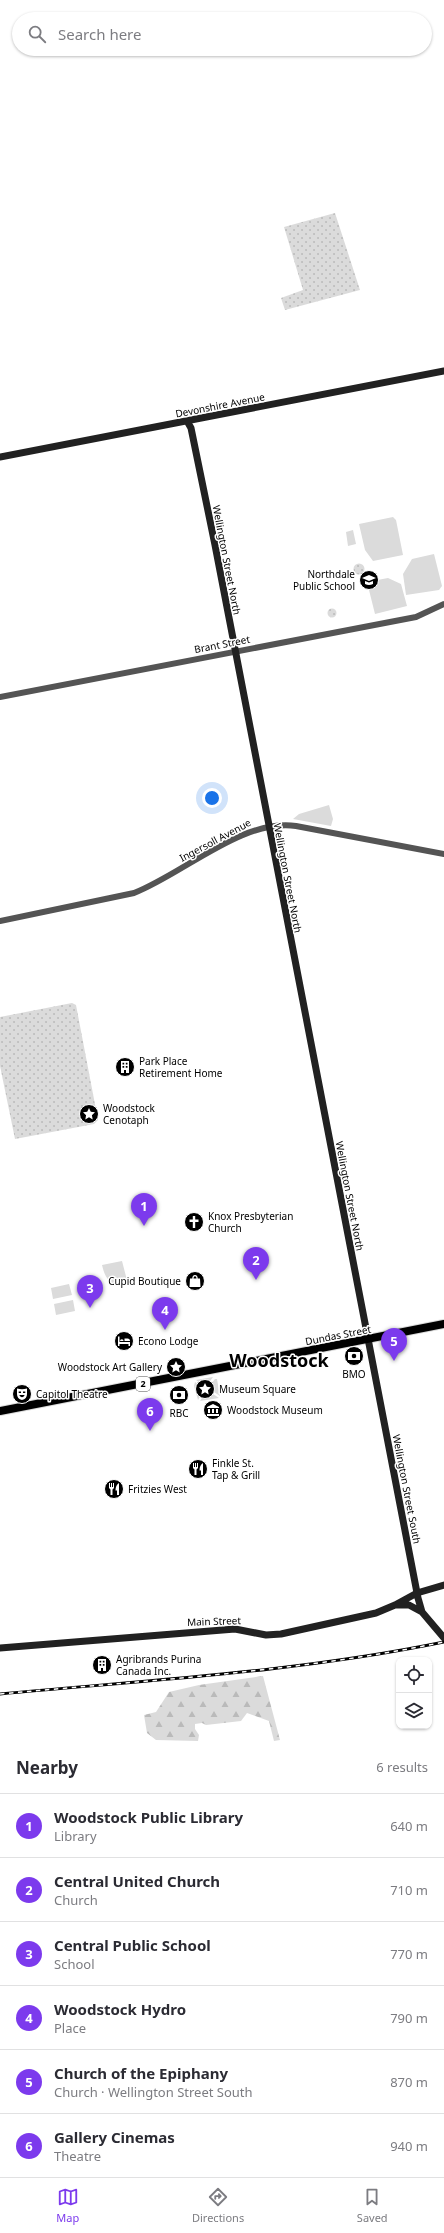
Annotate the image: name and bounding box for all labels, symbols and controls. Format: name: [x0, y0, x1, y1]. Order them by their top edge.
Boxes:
search box: [12, 12, 432, 56]
icon: search: [26, 23, 48, 45]
text: Search here: [58, 24, 141, 44]
street label: Devonshire Avenue: [174, 389, 266, 421]
street label: Wellington Street North: [210, 504, 244, 616]
place label: Northdale Public School: [293, 567, 355, 593]
school or university icon: Northdale Public School: [358, 569, 380, 591]
street label: Brant Street: [193, 632, 251, 656]
your location: [202, 788, 222, 808]
street label: Ingersoll Avenue: [177, 815, 254, 865]
street label: Wellington Street North: [271, 822, 305, 934]
place label: Park Place Retirement Home: [139, 1054, 223, 1080]
building icon: Park Place Retirement Home: [114, 1056, 136, 1078]
place label: Woodstock Cenotaph: [103, 1101, 156, 1127]
place icon: Woodstock Cenotaph: [78, 1103, 100, 1125]
street label: Wellington Street North: [333, 1140, 367, 1252]
pin: 1: [131, 1193, 157, 1226]
place label: Knox Presbyterian Church: [208, 1209, 293, 1235]
church icon: Knox Presbyterian Church: [183, 1211, 205, 1233]
pin: 2: [243, 1247, 269, 1280]
shop icon: Cupid Boutique: [184, 1270, 206, 1292]
place label: Cupid Boutique: [108, 1274, 181, 1288]
pin: 3: [77, 1275, 103, 1308]
pin: 4: [152, 1297, 178, 1330]
street label: Dundas Street: [304, 1322, 372, 1348]
pin: 5: [381, 1328, 407, 1361]
hotel icon: Econo Lodge: [113, 1330, 135, 1352]
place label: Econo Lodge: [138, 1334, 199, 1348]
bank icon: BMO: [343, 1345, 365, 1367]
district label: Woodstock: [229, 1348, 330, 1372]
place icon: Woodstock Art Gallery: [165, 1356, 187, 1378]
place label: Woodstock Art Gallery: [58, 1360, 163, 1374]
place label: BMO: [342, 1367, 366, 1381]
road number: 2: [136, 1377, 150, 1391]
place icon: Museum Square: [194, 1378, 216, 1400]
place label: Museum Square: [219, 1382, 296, 1396]
theatre icon: Capitol Theatre: [11, 1383, 33, 1405]
bank icon: RBC: [168, 1384, 190, 1406]
place label: Capitol Theatre: [36, 1387, 108, 1401]
pin: 6: [137, 1398, 163, 1431]
museum icon: Woodstock Museum: [202, 1399, 224, 1421]
place label: Woodstock Museum: [227, 1403, 323, 1417]
place label: RBC: [169, 1406, 189, 1420]
street label: Wellington Street South: [390, 1433, 424, 1545]
place label: Finkle St. Tap & Grill: [212, 1456, 260, 1482]
restaurant icon: Finkle St. Tap & Grill: [187, 1458, 209, 1480]
restaurant icon: Fritzies West: [103, 1478, 125, 1500]
place label: Fritzies West: [128, 1482, 187, 1496]
street label: Main Street: [187, 1613, 242, 1629]
place label: Agribrands Purina Canada Inc.: [116, 1652, 201, 1678]
building icon: Agribrands Purina Canada Inc.: [91, 1654, 113, 1676]
map controls: [396, 1657, 432, 1729]
button: locate: [396, 1657, 432, 1693]
button: layers: [396, 1693, 432, 1729]
text: Nearby: [16, 1756, 78, 1779]
text: 6 results: [376, 1758, 428, 1776]
text: Woodstock Public Library: [54, 1807, 243, 1827]
text: 1: [25, 1817, 33, 1835]
text: 640 m: [390, 1817, 428, 1835]
text: Library: [54, 1827, 97, 1845]
text: Central United Church: [54, 1871, 220, 1891]
text: 2: [25, 1881, 33, 1899]
text: 710 m: [390, 1881, 428, 1899]
text: Church: [54, 1891, 98, 1909]
text: Central Public School: [54, 1935, 211, 1955]
text: 3: [25, 1945, 33, 1963]
text: 770 m: [390, 1945, 428, 1963]
text: School: [54, 1955, 95, 1973]
text: Woodstock Hydro: [54, 1999, 186, 2019]
text: 4: [25, 2009, 33, 2027]
text: 790 m: [390, 2009, 428, 2027]
text: Place: [54, 2019, 86, 2037]
text: Church of the Epiphany: [54, 2063, 228, 2083]
text: 5: [25, 2073, 33, 2091]
text: 870 m: [390, 2073, 428, 2091]
text: Church · Wellington Street South: [54, 2083, 253, 2101]
text: Gallery Cinemas: [54, 2127, 175, 2147]
text: 6: [25, 2137, 33, 2155]
text: 940 m: [390, 2137, 428, 2155]
text: Theatre: [54, 2147, 101, 2165]
tab: Map: [56, 2186, 79, 2225]
tab: Directions: [192, 2186, 244, 2225]
tab: Saved: [357, 2186, 388, 2225]

